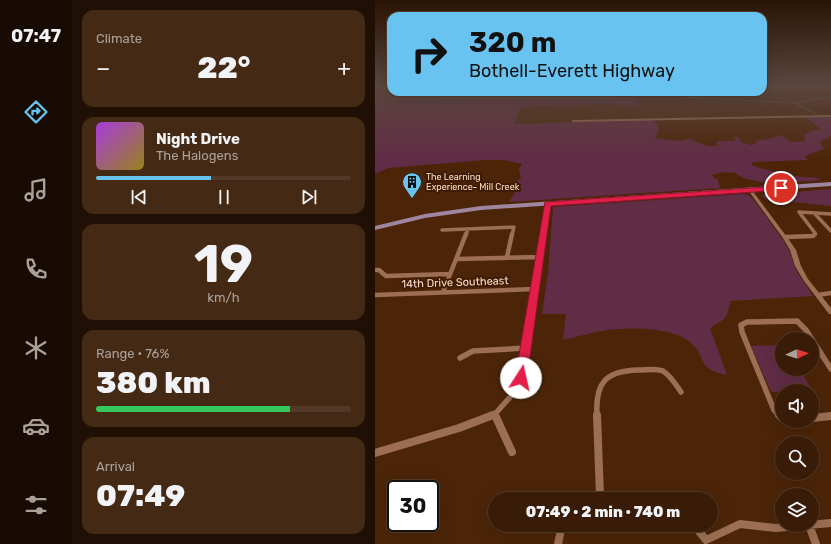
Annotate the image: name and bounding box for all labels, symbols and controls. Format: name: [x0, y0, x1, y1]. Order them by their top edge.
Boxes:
text: 07:47: [11, 25, 61, 47]
text: 320 m: [469, 26, 556, 59]
icon: right: [403, 28, 455, 80]
text: Climate: [96, 31, 142, 46]
text: 22°: [197, 50, 250, 86]
text: −: [96, 55, 110, 82]
text: +: [337, 55, 351, 82]
text: Bothell-Everett Highway: [469, 60, 675, 82]
icon: directions: [22, 98, 50, 126]
text: Night Drive: [156, 130, 240, 148]
text: The Halogens: [156, 148, 238, 163]
building icon: The Learning Experience- Mill Creek: [401, 171, 423, 199]
pin: [764, 171, 798, 205]
place label: The Learning Experience- Mill Creek: [426, 172, 520, 192]
icon: music: [22, 176, 50, 204]
icon: arrive: [770, 177, 792, 199]
icon: previous: [128, 186, 150, 208]
icon: pause: [213, 186, 235, 208]
icon: next: [298, 186, 320, 208]
text: 19: [194, 233, 253, 295]
icon: phone: [22, 255, 50, 283]
street label: 14th Drive Southeast: [401, 274, 510, 291]
text: km/h: [207, 290, 240, 305]
north arrow: [775, 332, 819, 376]
map controls: [775, 332, 819, 532]
icon: climate: [22, 334, 50, 362]
text: Range · 76%: [96, 346, 169, 361]
position arrow: [500, 357, 542, 399]
text: 380 km: [96, 365, 211, 401]
button: sound: [775, 384, 819, 428]
icon: car: [22, 412, 50, 440]
button: search: [775, 436, 819, 480]
text: Arrival: [96, 459, 135, 474]
text: 07:49: [96, 478, 185, 514]
speed limit sign: 30: [387, 480, 439, 532]
button: layers: [775, 488, 819, 532]
icon: filters: [22, 491, 50, 519]
text: 07:49 · 2 min · 740 m: [526, 503, 680, 521]

